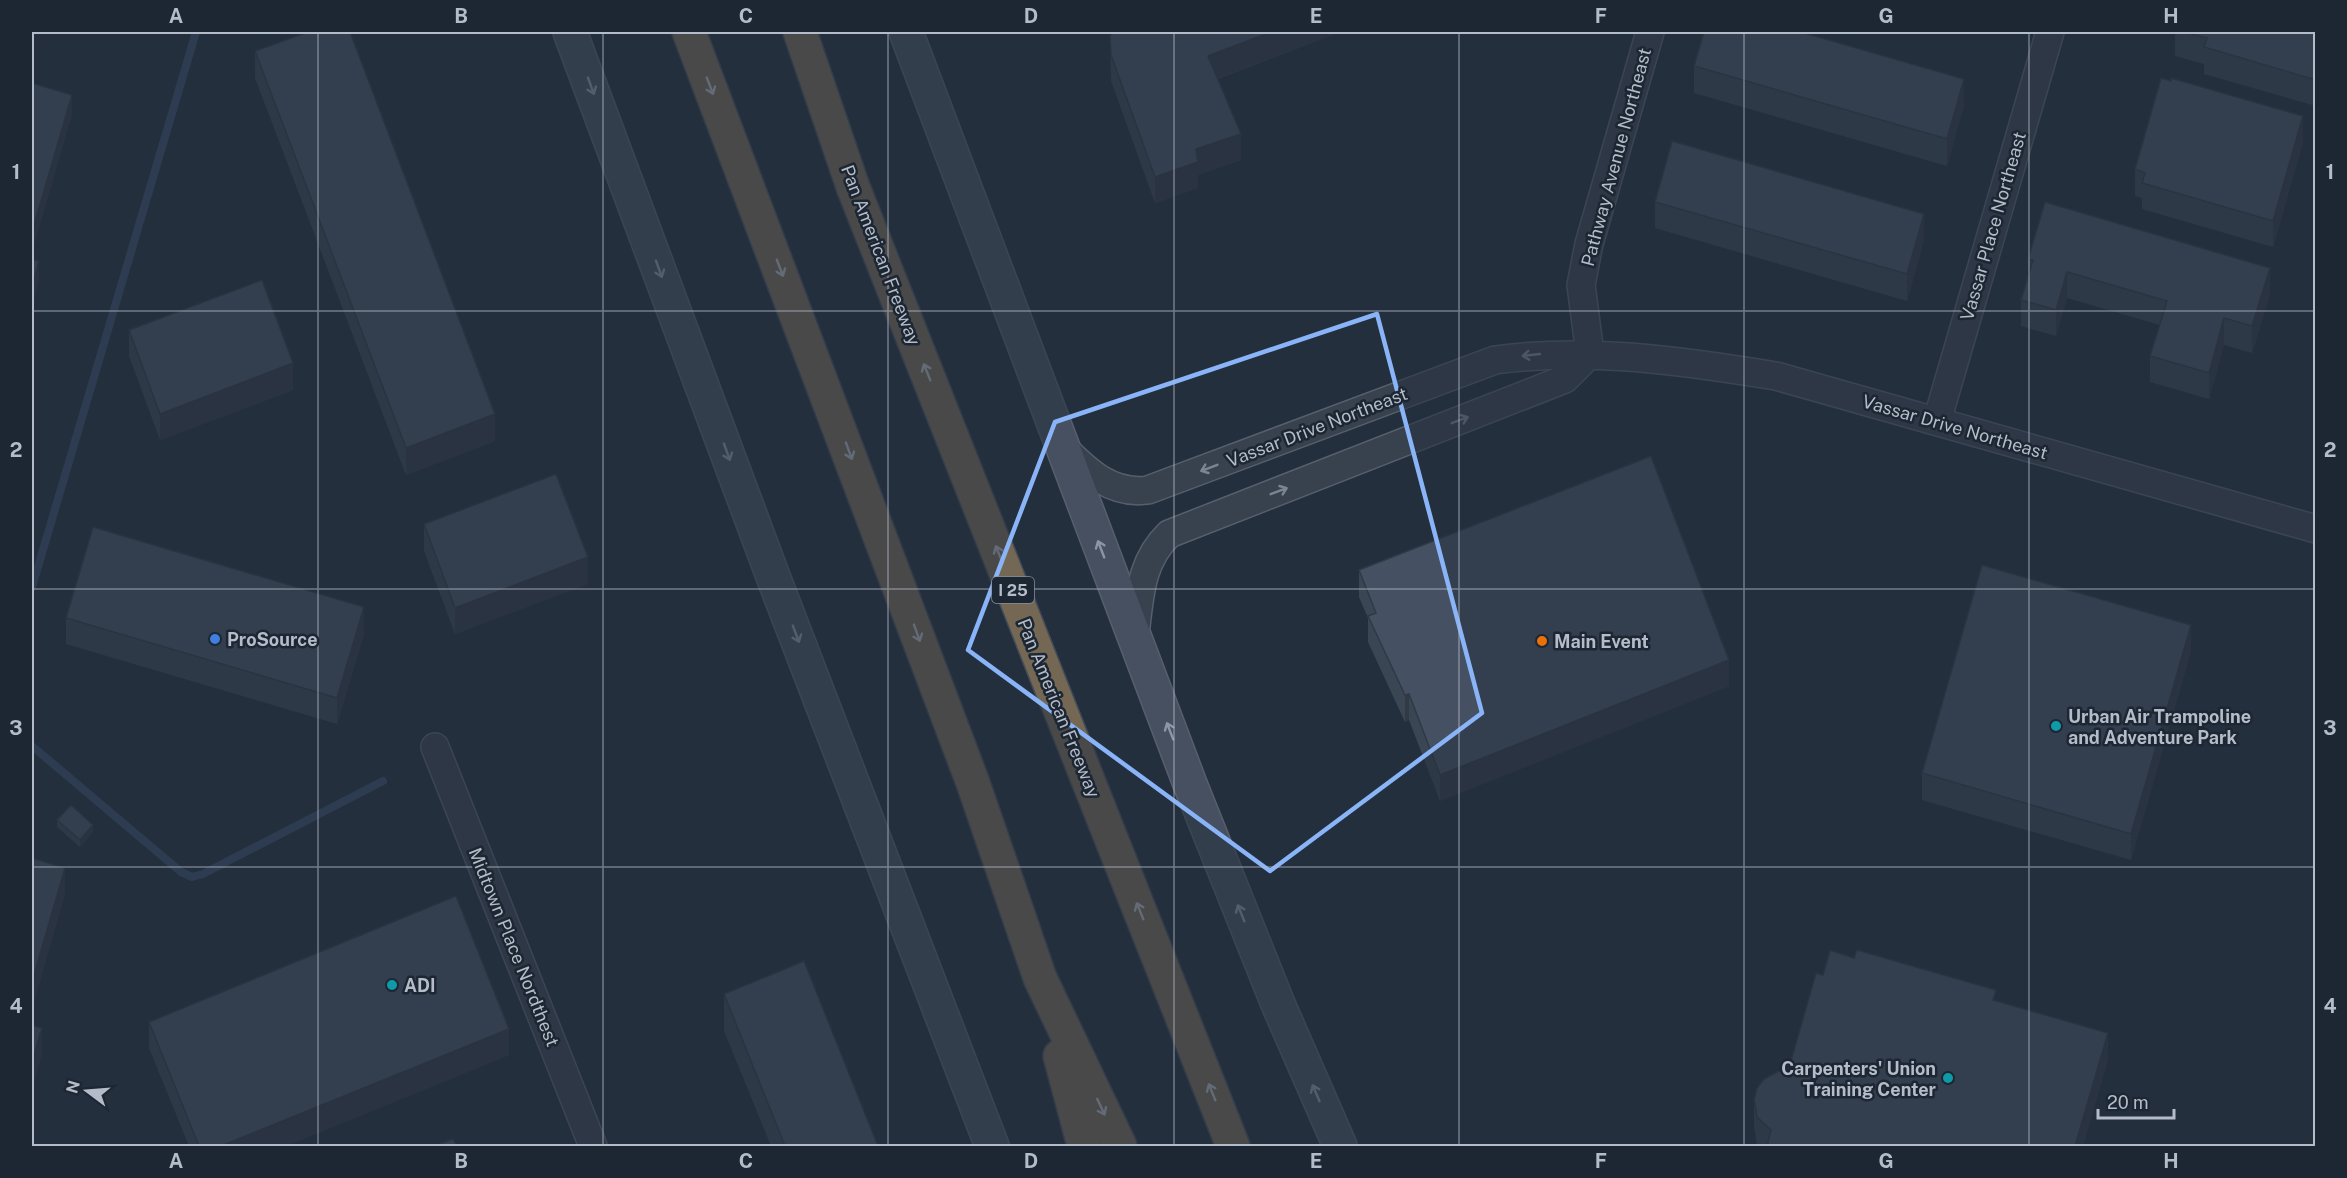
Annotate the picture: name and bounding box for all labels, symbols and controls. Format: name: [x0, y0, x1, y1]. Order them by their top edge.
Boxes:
text: A: [169, 4, 183, 28]
text: B: [454, 4, 468, 28]
text: C: [739, 4, 753, 28]
text: D: [1024, 4, 1038, 28]
text: E: [1310, 4, 1322, 28]
text: F: [1595, 4, 1607, 28]
text: G: [1878, 4, 1894, 28]
text: H: [2163, 4, 2179, 28]
street label: Pathway Avenue Northeast: [1577, 46, 1655, 268]
one-way arrow: [586, 76, 597, 95]
one-way arrow: [706, 76, 717, 95]
street label: Vassar Place Northeast: [1956, 129, 2030, 323]
text: 1: [12, 160, 20, 184]
text: 1: [2326, 160, 2334, 184]
street label: Pan American Freeway: [837, 162, 925, 348]
one-way arrow: [776, 258, 787, 277]
one-way arrow: [654, 259, 665, 278]
one-way arrow: [1522, 350, 1542, 361]
one-way arrow: [921, 364, 932, 382]
street label: Vassar Drive Northeast: [1224, 383, 1410, 471]
street label: Vassar Drive Northeast: [1860, 390, 2050, 464]
one-way arrow: [1451, 414, 1469, 425]
text: 2: [10, 438, 22, 462]
text: 2: [2324, 438, 2336, 462]
one-way arrow: [844, 441, 855, 460]
one-way arrow: [722, 442, 733, 461]
one-way arrow: [1201, 463, 1219, 474]
one-way arrow: [1269, 485, 1288, 496]
one-way arrow: [1095, 540, 1106, 559]
one-way arrow: [992, 545, 1003, 564]
road number: I 25: [992, 577, 1034, 603]
street label: Pan American Freeway: [1013, 615, 1105, 801]
one-way arrow: [791, 624, 802, 643]
one-way arrow: [912, 624, 923, 642]
place label: ProSource: [227, 629, 318, 650]
place label: Main Event: [1554, 631, 1649, 652]
marker: ProSource: [208, 632, 222, 646]
marker: Main Event: [1535, 634, 1549, 648]
place label: Urban Air Trampoline and Adventure Park: [2068, 706, 2251, 748]
text: 3: [9, 716, 23, 740]
text: 3: [2323, 716, 2337, 740]
marker: Urban Air Trampoline and Adventure Park: [2049, 719, 2063, 733]
one-way arrow: [1164, 722, 1175, 741]
street label: Midtown Place Nordthest: [464, 845, 564, 1049]
one-way arrow: [1134, 902, 1145, 921]
one-way arrow: [1235, 904, 1246, 923]
place label: ADI: [404, 975, 436, 996]
marker: ADI: [385, 978, 399, 992]
text: 4: [9, 994, 23, 1018]
text: 4: [2323, 994, 2337, 1018]
place label: Carpenters' Union Training Center: [1781, 1058, 1937, 1100]
north arrow: [57, 1061, 117, 1121]
marker: Carpenters' Union Training Center: [1941, 1071, 1955, 1085]
text: N: [62, 1078, 84, 1096]
scale bar: [2098, 1082, 2174, 1120]
one-way arrow: [1206, 1083, 1217, 1102]
one-way arrow: [1310, 1084, 1321, 1103]
text: 20 m: [2107, 1092, 2149, 1113]
one-way arrow: [1096, 1098, 1108, 1116]
text: A: [169, 1149, 183, 1173]
text: B: [454, 1149, 468, 1173]
text: C: [739, 1149, 753, 1173]
text: D: [1024, 1149, 1038, 1173]
text: E: [1310, 1149, 1322, 1173]
text: F: [1595, 1149, 1607, 1173]
text: G: [1878, 1149, 1894, 1173]
text: H: [2163, 1149, 2179, 1173]

